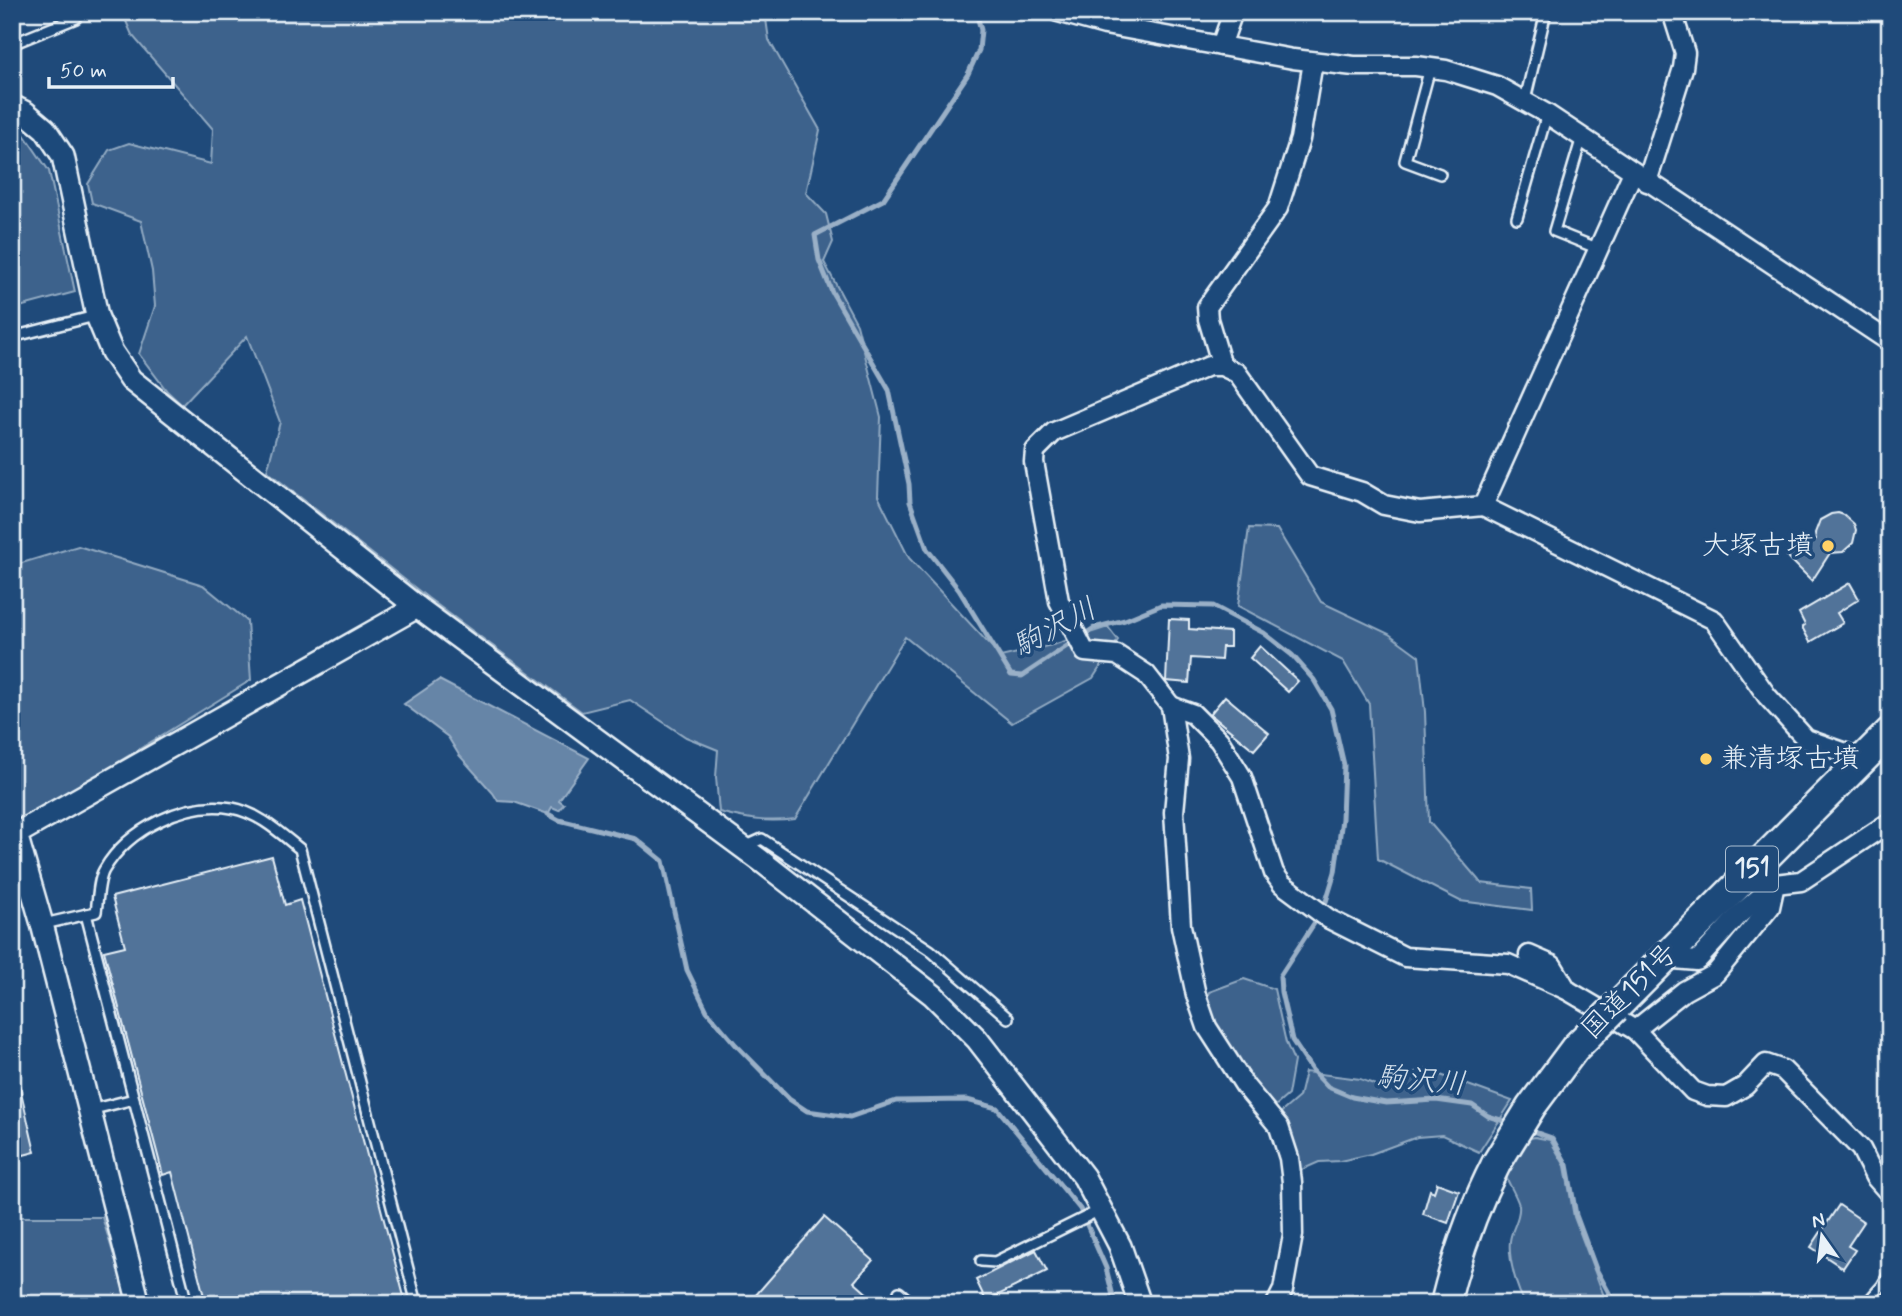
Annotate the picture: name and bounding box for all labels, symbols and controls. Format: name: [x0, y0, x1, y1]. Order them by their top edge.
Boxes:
scale bar: [49, 46, 173, 90]
text: 50 m: [60, 57, 107, 85]
place label: 大塚古墳: [1702, 528, 1814, 565]
marker: 大塚古墳: [1820, 538, 1836, 554]
water label: 駒沢川: [1006, 590, 1104, 666]
place label: 兼清塚古墳: [1720, 741, 1860, 778]
marker: 兼清塚古墳: [1698, 751, 1714, 767]
road number: 151: [1726, 846, 1778, 891]
street label: 国道151号: [1574, 936, 1686, 1048]
water label: 駒沢川: [1374, 1058, 1468, 1104]
north arrow: [1786, 1200, 1856, 1270]
text: N: [1809, 1207, 1827, 1235]

